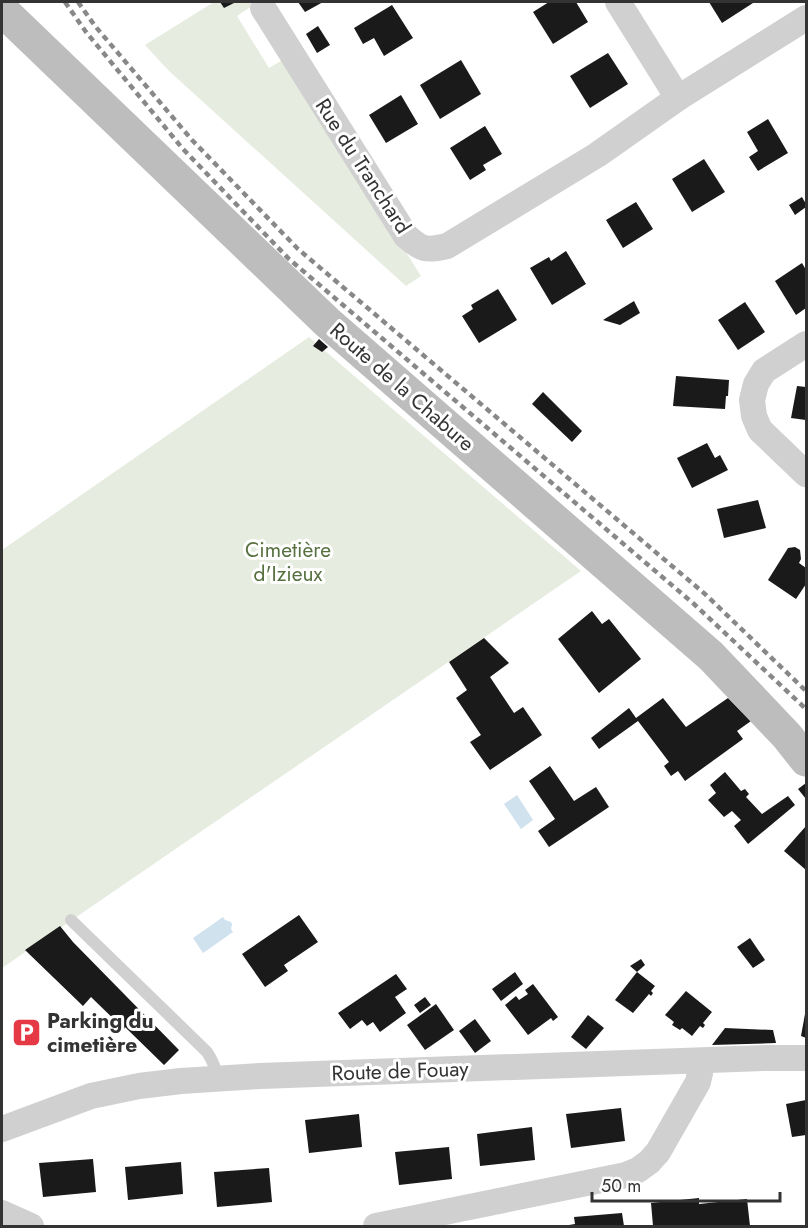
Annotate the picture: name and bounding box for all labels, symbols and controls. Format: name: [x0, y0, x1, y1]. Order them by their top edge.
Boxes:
street label: Rue du Tranchard: [308, 92, 418, 240]
street label: Route de la Chabure: [323, 316, 481, 458]
park label: Cimetière d'Izieux: [245, 535, 331, 589]
place label: Parking du cimetière: [47, 1006, 154, 1060]
parking icon: Parking du cimetière: [10, 1017, 42, 1049]
street label: Route de Fouay: [331, 1054, 470, 1088]
scale bar: [592, 1165, 780, 1203]
text: 50 m: [601, 1173, 641, 1199]

